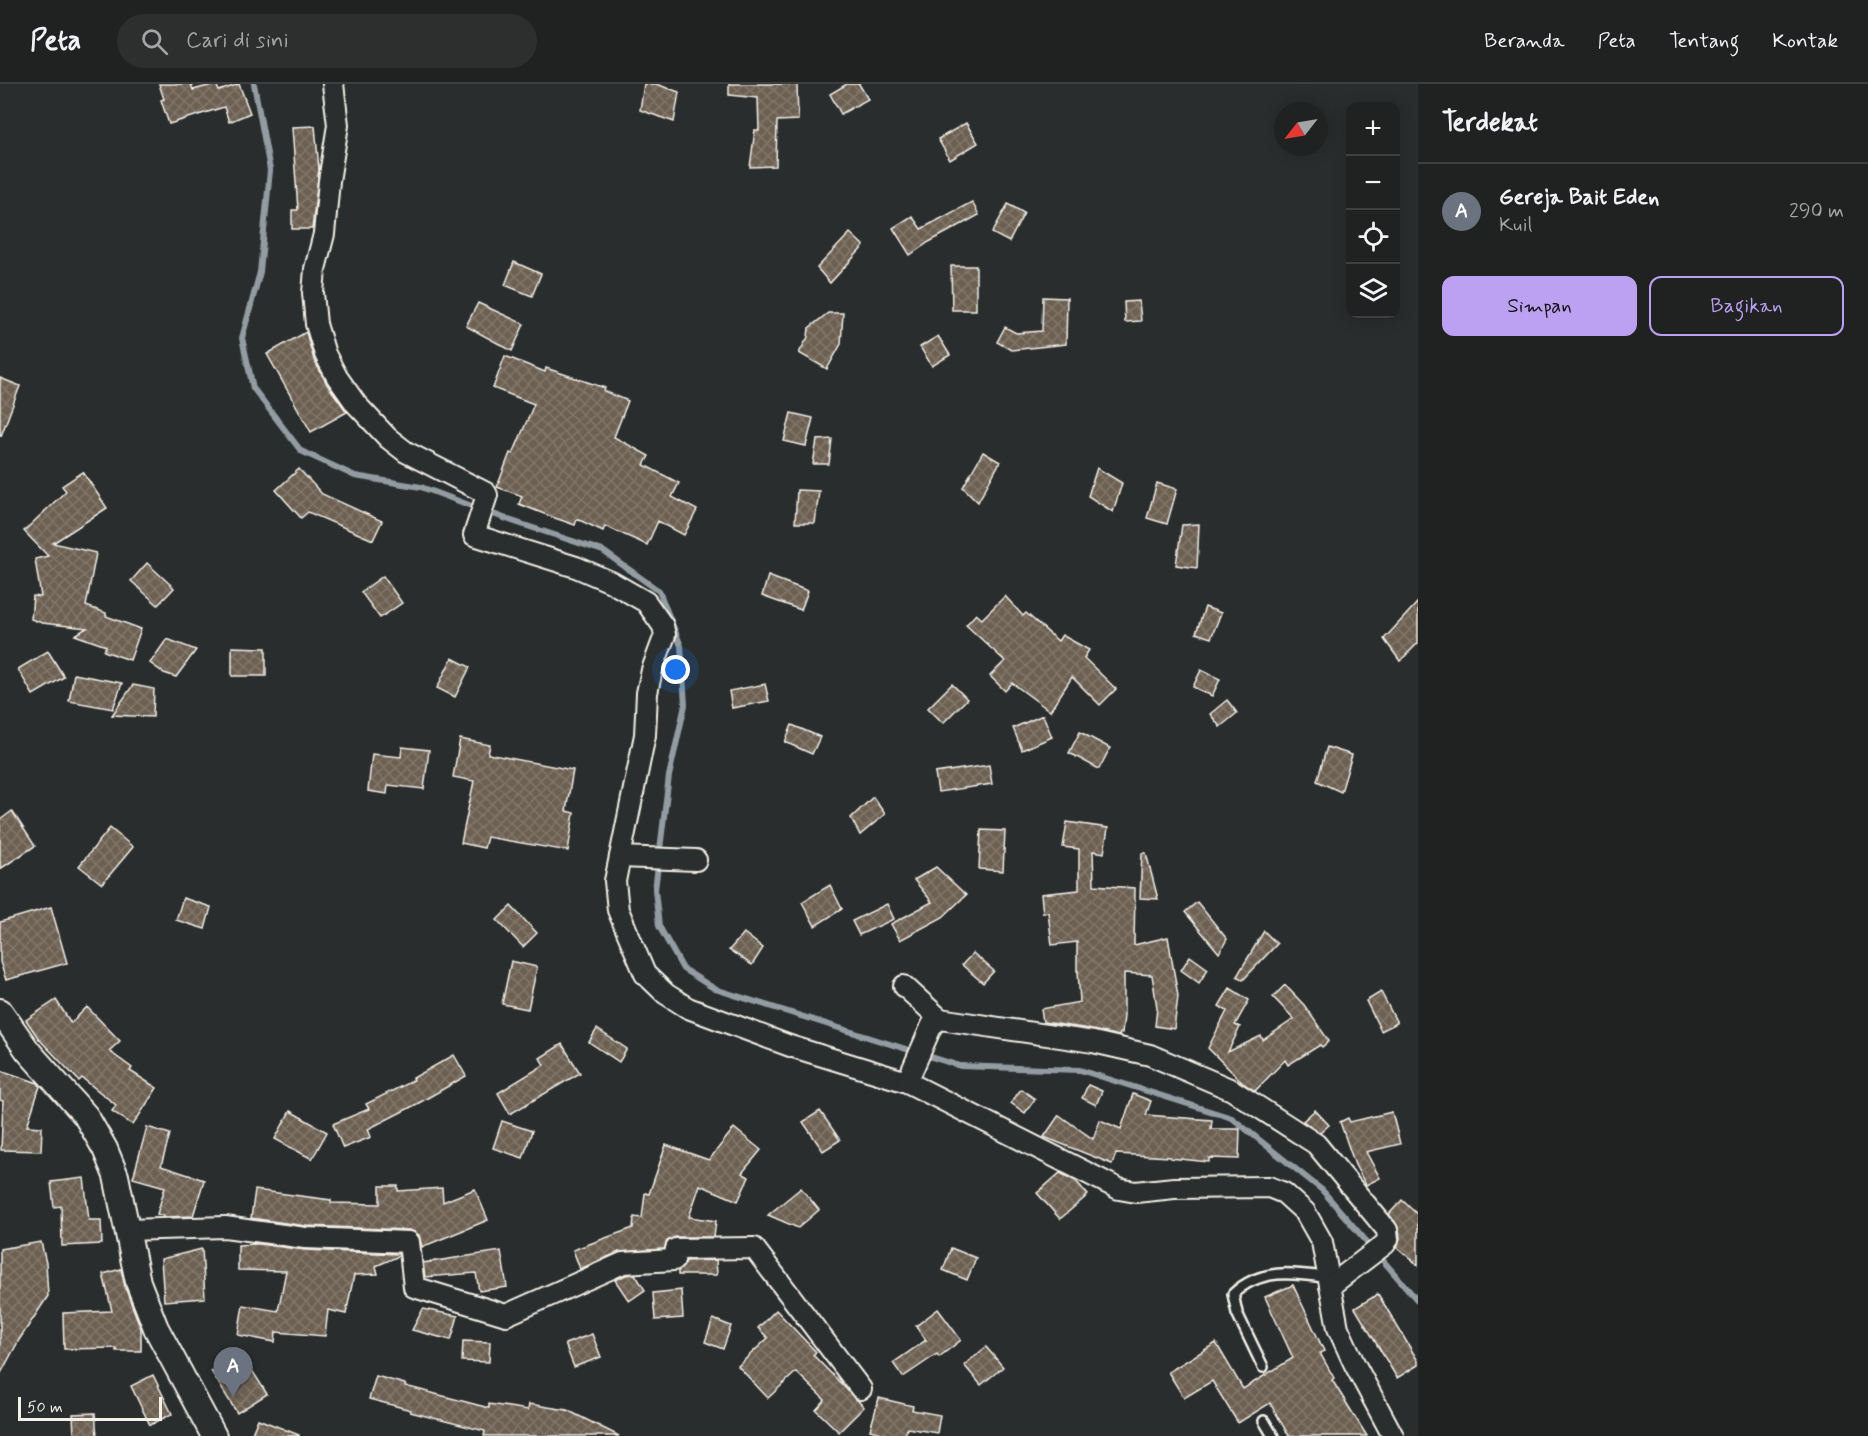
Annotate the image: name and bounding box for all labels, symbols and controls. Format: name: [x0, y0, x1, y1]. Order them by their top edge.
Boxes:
search box: [117, 14, 537, 68]
text: Peta: [30, 23, 81, 60]
icon: search: [138, 25, 171, 58]
text: Cari di sini: [186, 27, 289, 55]
text: Beranda: [1484, 27, 1565, 55]
text: Peta: [1598, 27, 1636, 55]
text: Tentang: [1669, 27, 1739, 55]
text: Kontak: [1772, 27, 1838, 55]
north arrow: [1274, 102, 1328, 156]
map controls: [1346, 102, 1400, 318]
button: +: [1346, 102, 1400, 156]
text: Terdekat: [1442, 106, 1538, 140]
button: −: [1346, 156, 1400, 210]
text: Gereja Bait Eden: [1499, 184, 1659, 212]
text: A: [1455, 198, 1468, 225]
text: 290 m: [1789, 198, 1844, 225]
button: locate: [1346, 210, 1400, 264]
text: Kuil: [1499, 212, 1532, 239]
button: layers: [1346, 264, 1400, 318]
button: Simpan: [1442, 276, 1637, 336]
button: Bagikan: [1649, 276, 1844, 336]
your location: [661, 655, 690, 684]
pin: A: [214, 1348, 252, 1397]
scale bar: [18, 1394, 162, 1422]
text: 50 m: [27, 1397, 63, 1418]

